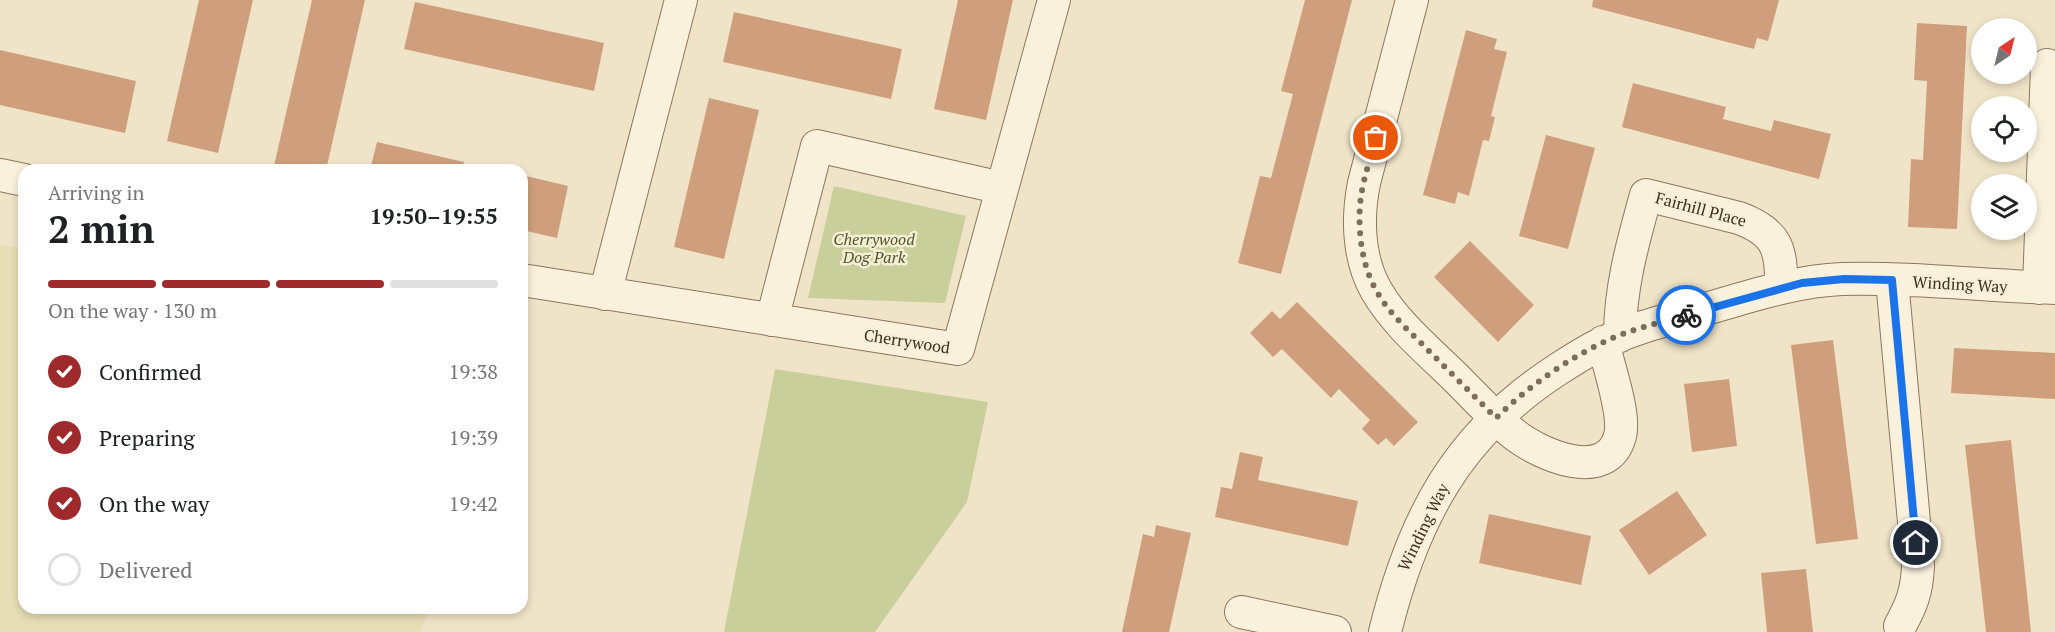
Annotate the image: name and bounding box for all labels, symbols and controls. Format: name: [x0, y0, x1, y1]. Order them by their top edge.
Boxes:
north arrow: [1971, 18, 2037, 84]
map controls: [1971, 18, 2037, 240]
button: locate: [1971, 96, 2037, 162]
pin: [1350, 112, 1401, 163]
icon: bag: [1359, 121, 1392, 154]
button: layers: [1971, 174, 2037, 240]
text: Arriving in: [48, 179, 144, 206]
street label: Fairhill Place: [1653, 186, 1749, 232]
text: 19:50–19:55: [370, 201, 498, 230]
text: 2 min: [48, 202, 155, 254]
park label: Cherrywood Dog Park: [833, 228, 915, 268]
street label: Winding Way: [1912, 271, 2009, 298]
courier: [1656, 285, 1716, 345]
text: On the way · 130 m: [48, 297, 217, 324]
icon: bike: [1670, 299, 1703, 332]
street label: Cherrywood: [862, 323, 952, 359]
icon: check: [48, 355, 81, 388]
text: Confirmed: [99, 357, 202, 386]
text: 19:38: [449, 358, 498, 385]
icon: check: [48, 421, 81, 454]
text: Preparing: [99, 423, 195, 452]
text: 19:39: [449, 424, 498, 451]
street label: Winding Way: [1392, 479, 1454, 574]
icon: check: [48, 487, 81, 520]
text: On the way: [99, 489, 209, 518]
text: 19:42: [449, 490, 498, 517]
pin: [1890, 517, 1941, 568]
icon: home: [1899, 526, 1932, 559]
text: Delivered: [99, 555, 192, 584]

